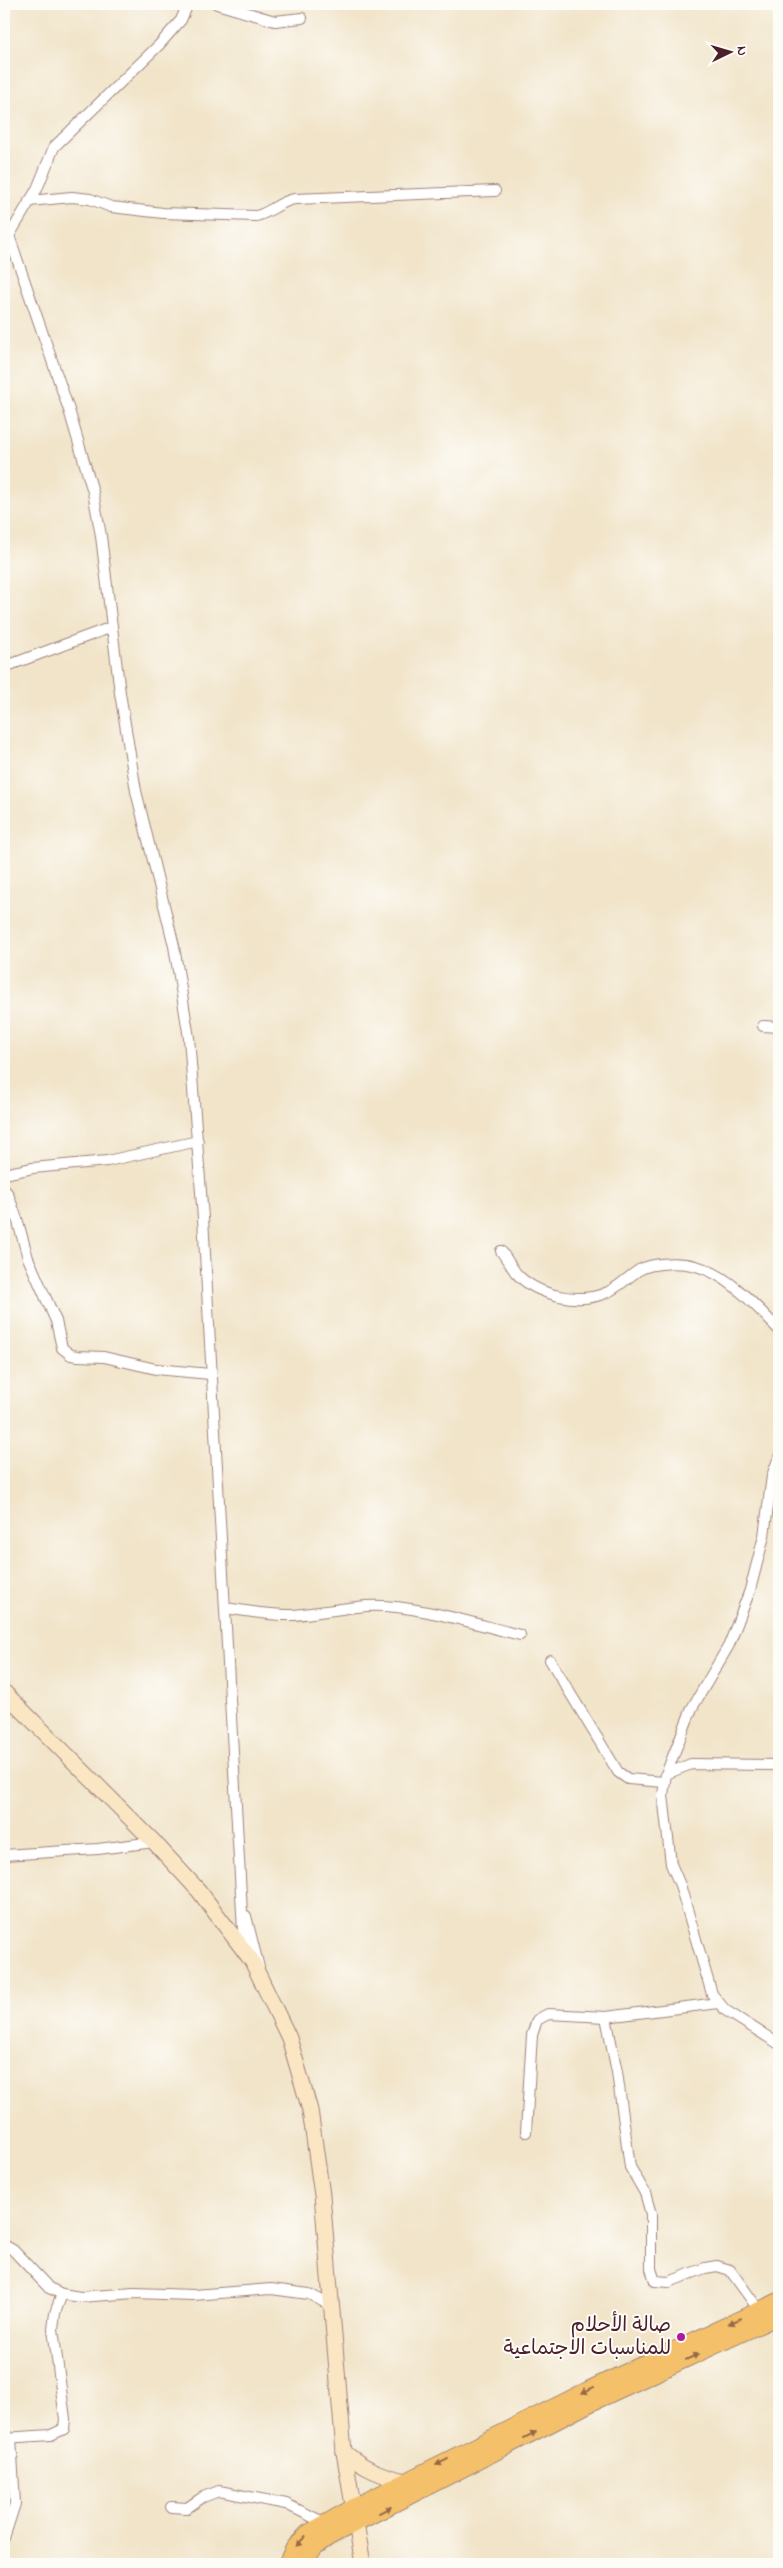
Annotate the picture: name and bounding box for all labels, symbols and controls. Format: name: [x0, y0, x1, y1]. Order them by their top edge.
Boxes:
north arrow: [706, 28, 756, 78]
text: N: [731, 45, 752, 57]
place label: صالة الأحلام للمناسبات الاجتماعية: [504, 2311, 671, 2364]
one-way arrow: [728, 2317, 742, 2325]
marker: صالة الأحلام للمناسبات الاجتماعية: [675, 2331, 687, 2343]
one-way arrow: [685, 2353, 699, 2361]
one-way arrow: [581, 2386, 595, 2394]
one-way arrow: [522, 2431, 537, 2439]
one-way arrow: [435, 2458, 449, 2466]
one-way arrow: [378, 2506, 392, 2514]
one-way arrow: [295, 2535, 307, 2547]

